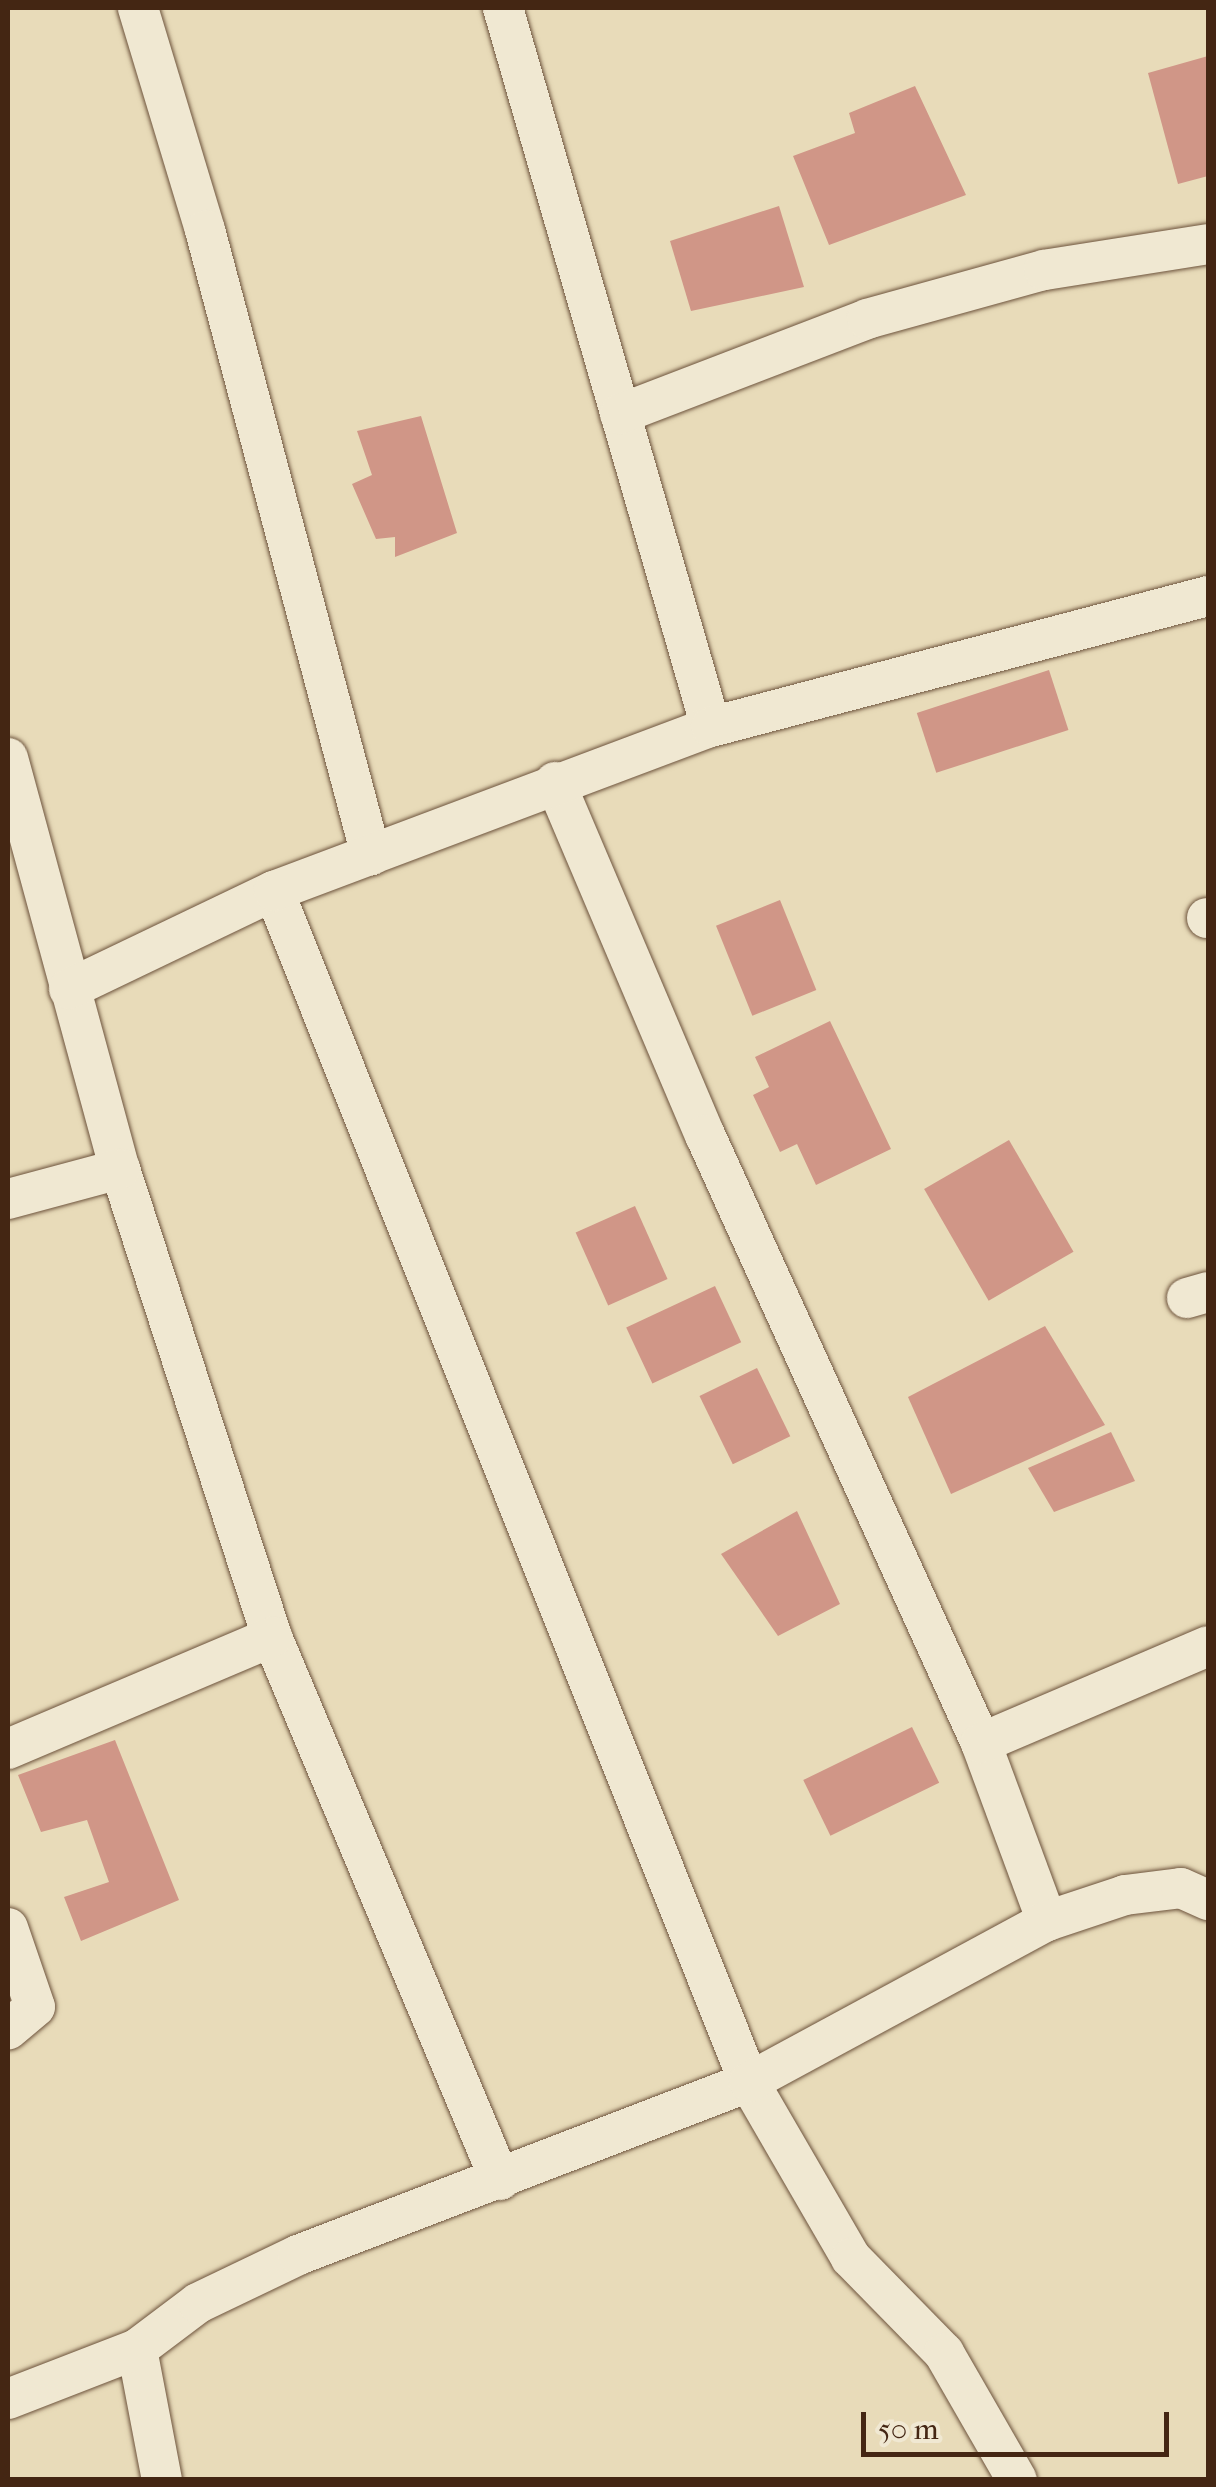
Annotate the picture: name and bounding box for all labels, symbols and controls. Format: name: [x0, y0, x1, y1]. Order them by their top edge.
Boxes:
scale bar: [866, 2392, 1174, 2454]
text: 50 m: [878, 2412, 939, 2447]

